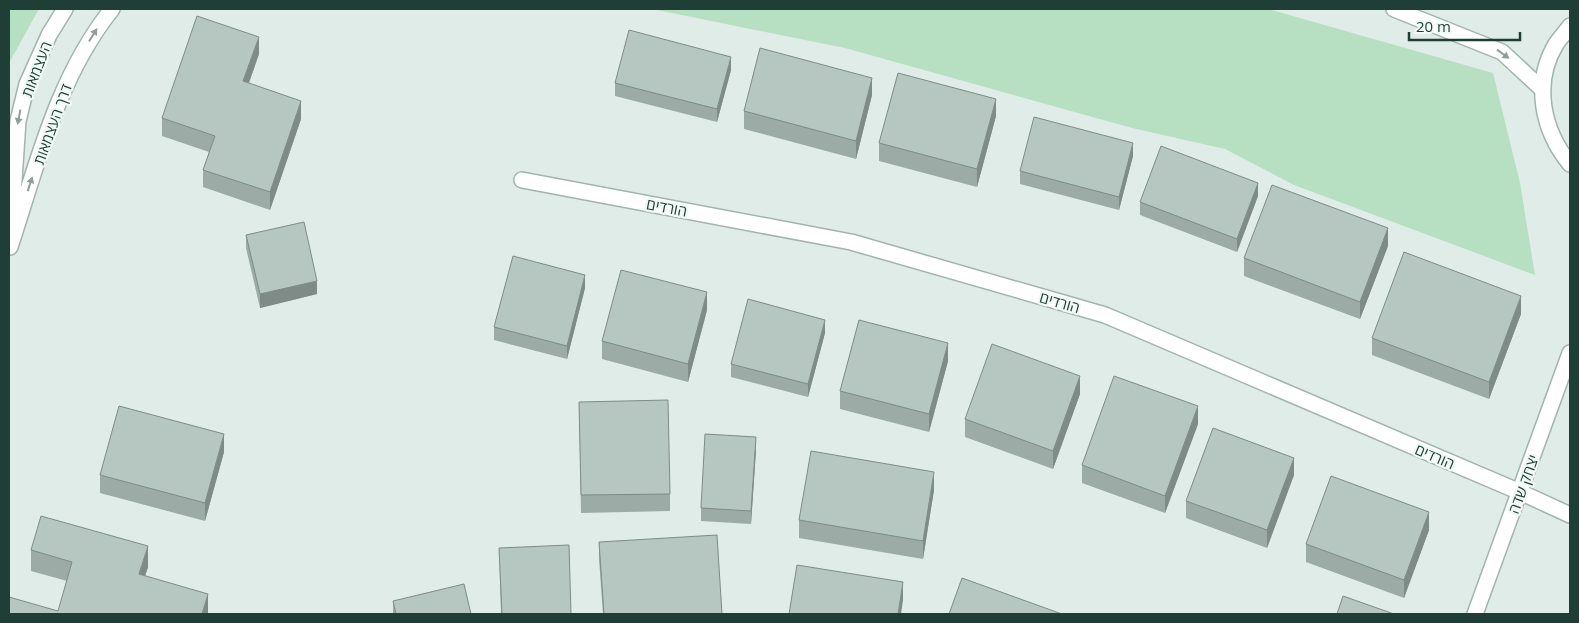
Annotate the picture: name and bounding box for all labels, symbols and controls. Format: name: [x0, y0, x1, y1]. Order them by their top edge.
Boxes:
scale bar: [1409, 10, 1520, 42]
text: 20 m: [1416, 16, 1451, 36]
one-way arrow: [88, 29, 98, 42]
street label: העצמאות: [16, 38, 56, 100]
one-way arrow: [1496, 49, 1510, 59]
street label: דרך העצמאות: [28, 81, 76, 167]
one-way arrow: [15, 110, 23, 126]
one-way arrow: [27, 177, 35, 192]
street label: הורדים: [645, 193, 689, 221]
street label: הורדים: [1037, 287, 1083, 317]
street label: הורדים: [1412, 439, 1458, 473]
street label: יצחק שדה: [1503, 452, 1543, 516]

